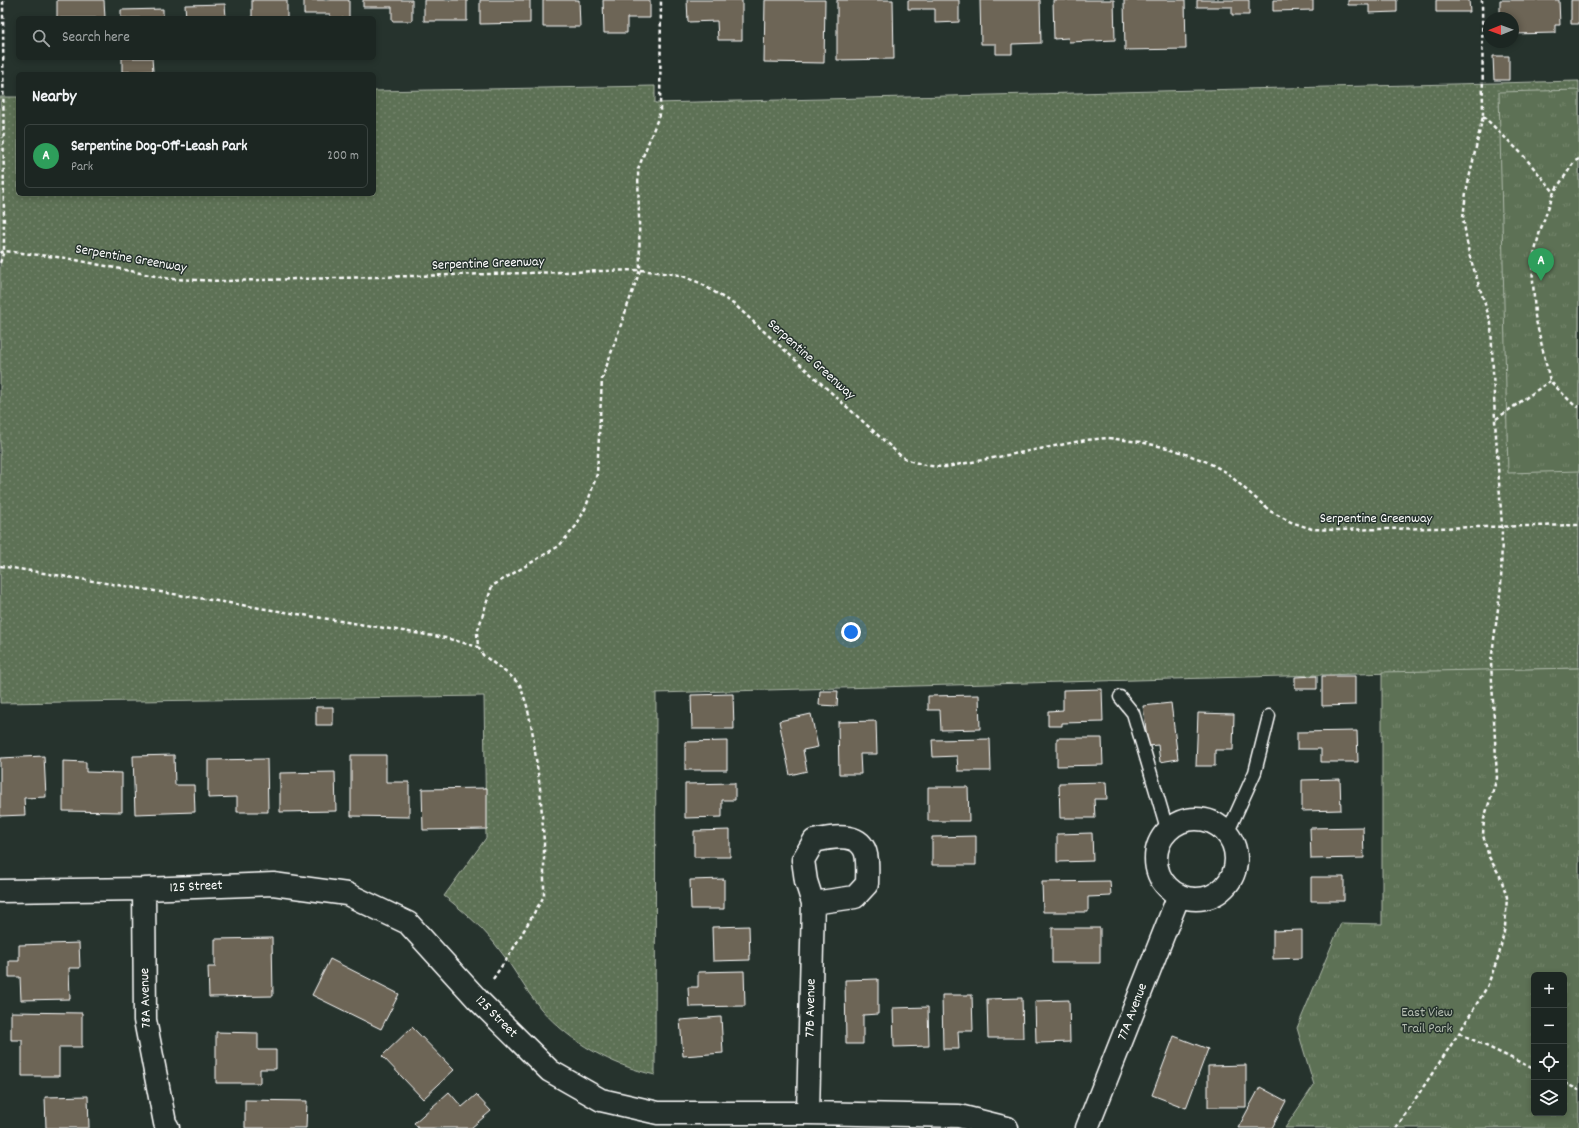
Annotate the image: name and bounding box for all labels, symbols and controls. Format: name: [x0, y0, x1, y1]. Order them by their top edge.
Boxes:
north arrow: [1483, 12, 1519, 48]
search box: [16, 16, 376, 60]
icon: search: [30, 27, 52, 49]
text: Search here: [62, 27, 130, 49]
text: Nearby: [32, 86, 76, 110]
text: Serpentine Dog-Off-Leash Park: [71, 136, 247, 158]
text: A: [42, 147, 50, 166]
text: 200 m: [327, 147, 359, 166]
text: Park: [71, 158, 93, 177]
street label: Serpentine Greenway: [74, 239, 188, 279]
pin: A: [1528, 248, 1554, 281]
street label: Serpentine Greenway: [431, 252, 545, 276]
street label: Serpentine Greenway: [763, 315, 860, 405]
street label: Serpentine Greenway: [1320, 509, 1433, 529]
your location: [841, 622, 861, 642]
street label: 125 Street: [169, 876, 223, 898]
street label: 78A Avenue: [135, 968, 157, 1028]
map controls: [1531, 972, 1567, 1116]
button: +: [1531, 972, 1567, 1008]
street label: 77B Avenue: [800, 978, 822, 1038]
street label: 77A Avenue: [1113, 980, 1153, 1044]
street label: 125 Street: [470, 991, 522, 1043]
park label: East View Trail Park: [1401, 1003, 1453, 1039]
button: −: [1531, 1008, 1567, 1044]
button: locate: [1531, 1044, 1567, 1080]
button: layers: [1531, 1080, 1567, 1116]

